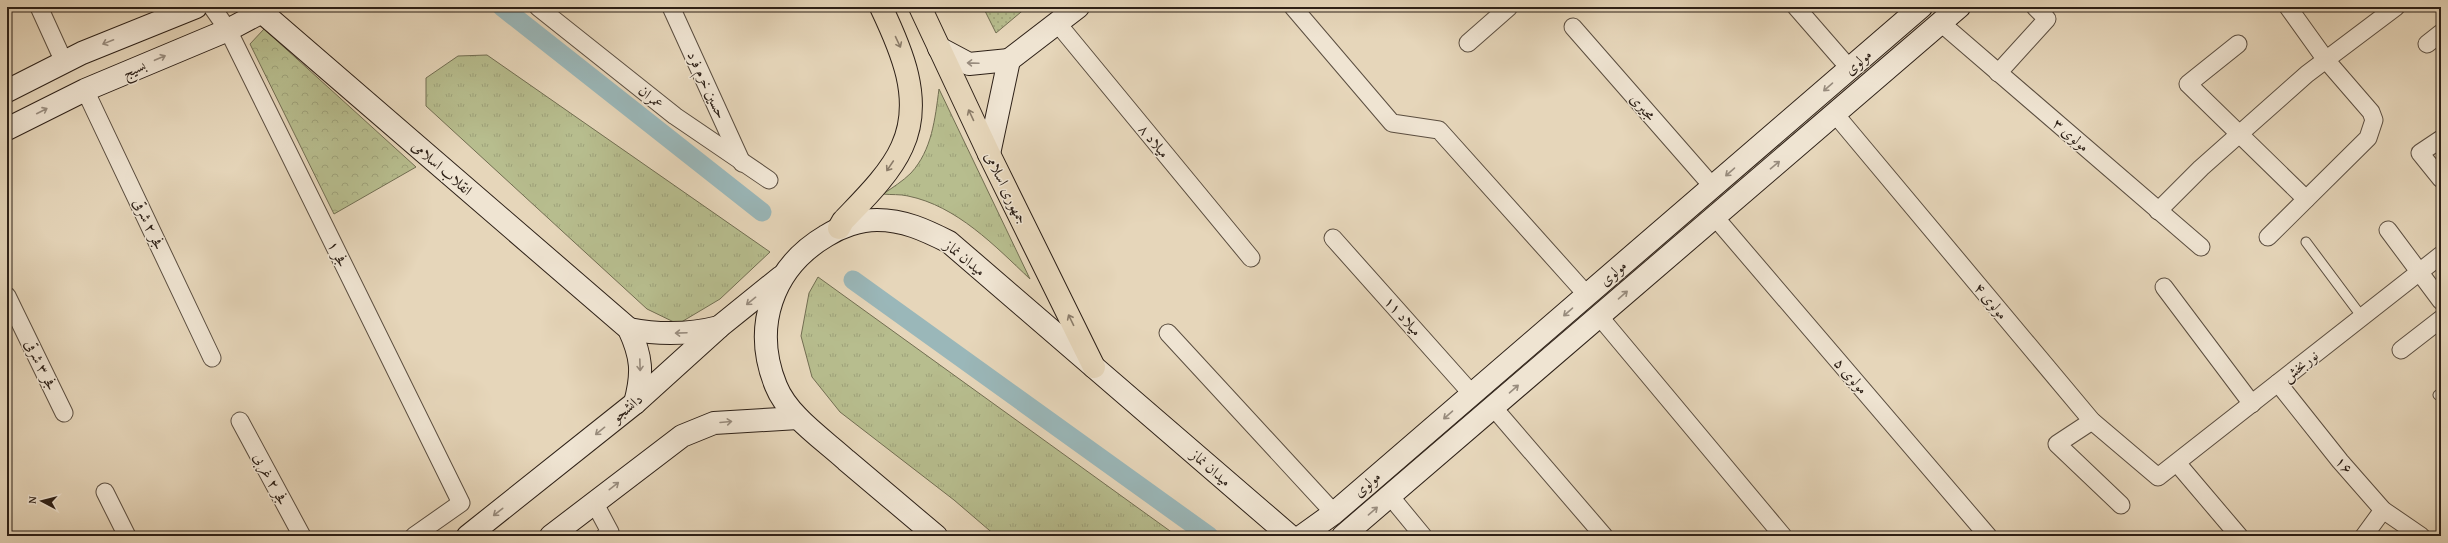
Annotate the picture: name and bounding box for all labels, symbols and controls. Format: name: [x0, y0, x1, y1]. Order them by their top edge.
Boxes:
one-way arrow: [895, 36, 902, 48]
one-way arrow: [102, 39, 114, 47]
street label: مولوی: [1839, 44, 1876, 79]
street label: حسین خرم فرد: [680, 47, 732, 123]
street label: بسیج: [119, 54, 151, 87]
one-way arrow: [154, 54, 166, 61]
one-way arrow: [966, 59, 979, 67]
street label: عمران: [634, 80, 669, 113]
one-way arrow: [1823, 83, 1833, 92]
street label: مجیری: [1626, 88, 1661, 125]
one-way arrow: [36, 107, 48, 115]
one-way arrow: [967, 109, 974, 121]
street label: مولوی ۳: [2048, 113, 2094, 156]
street label: میلاد ۸: [1134, 119, 1175, 162]
street label: انقلاب اسلامی: [407, 135, 477, 200]
street label: جمهوری اسلامی: [980, 148, 1033, 227]
one-way arrow: [886, 160, 894, 171]
one-way arrow: [1769, 160, 1780, 169]
one-way arrow: [1724, 168, 1735, 177]
street label: فجر ۲ شرقی: [128, 195, 170, 253]
street label: میدان نماز: [939, 233, 990, 281]
street label: فجر ۱: [323, 237, 354, 271]
street label: مولوی: [1594, 255, 1631, 290]
street label: مولوی ۴: [1970, 278, 2013, 324]
one-way arrow: [1618, 290, 1628, 300]
street label: میلاد ۱۱: [1380, 291, 1427, 340]
one-way arrow: [746, 296, 757, 305]
one-way arrow: [1563, 307, 1573, 316]
one-way arrow: [1067, 314, 1074, 326]
one-way arrow: [675, 330, 688, 337]
street label: فجر ۳ شرقی: [20, 336, 63, 394]
street label: نوربخش: [2277, 345, 2322, 387]
street label: مولوی ۵: [1830, 353, 1873, 399]
one-way arrow: [636, 358, 644, 371]
one-way arrow: [1509, 385, 1519, 394]
street label: دانشجو: [605, 388, 647, 428]
one-way arrow: [1443, 411, 1453, 420]
one-way arrow: [719, 419, 732, 426]
one-way arrow: [594, 427, 605, 436]
street label: میدان نماز: [1185, 443, 1236, 491]
street label: فجر ۲ غربی: [248, 449, 294, 509]
street label: ۱۶: [2331, 451, 2358, 478]
street label: مولوی: [1348, 466, 1385, 501]
north arrow: [22, 481, 62, 521]
one-way arrow: [609, 482, 620, 490]
text: N: [24, 495, 41, 504]
one-way arrow: [1368, 507, 1379, 516]
one-way arrow: [493, 508, 504, 516]

